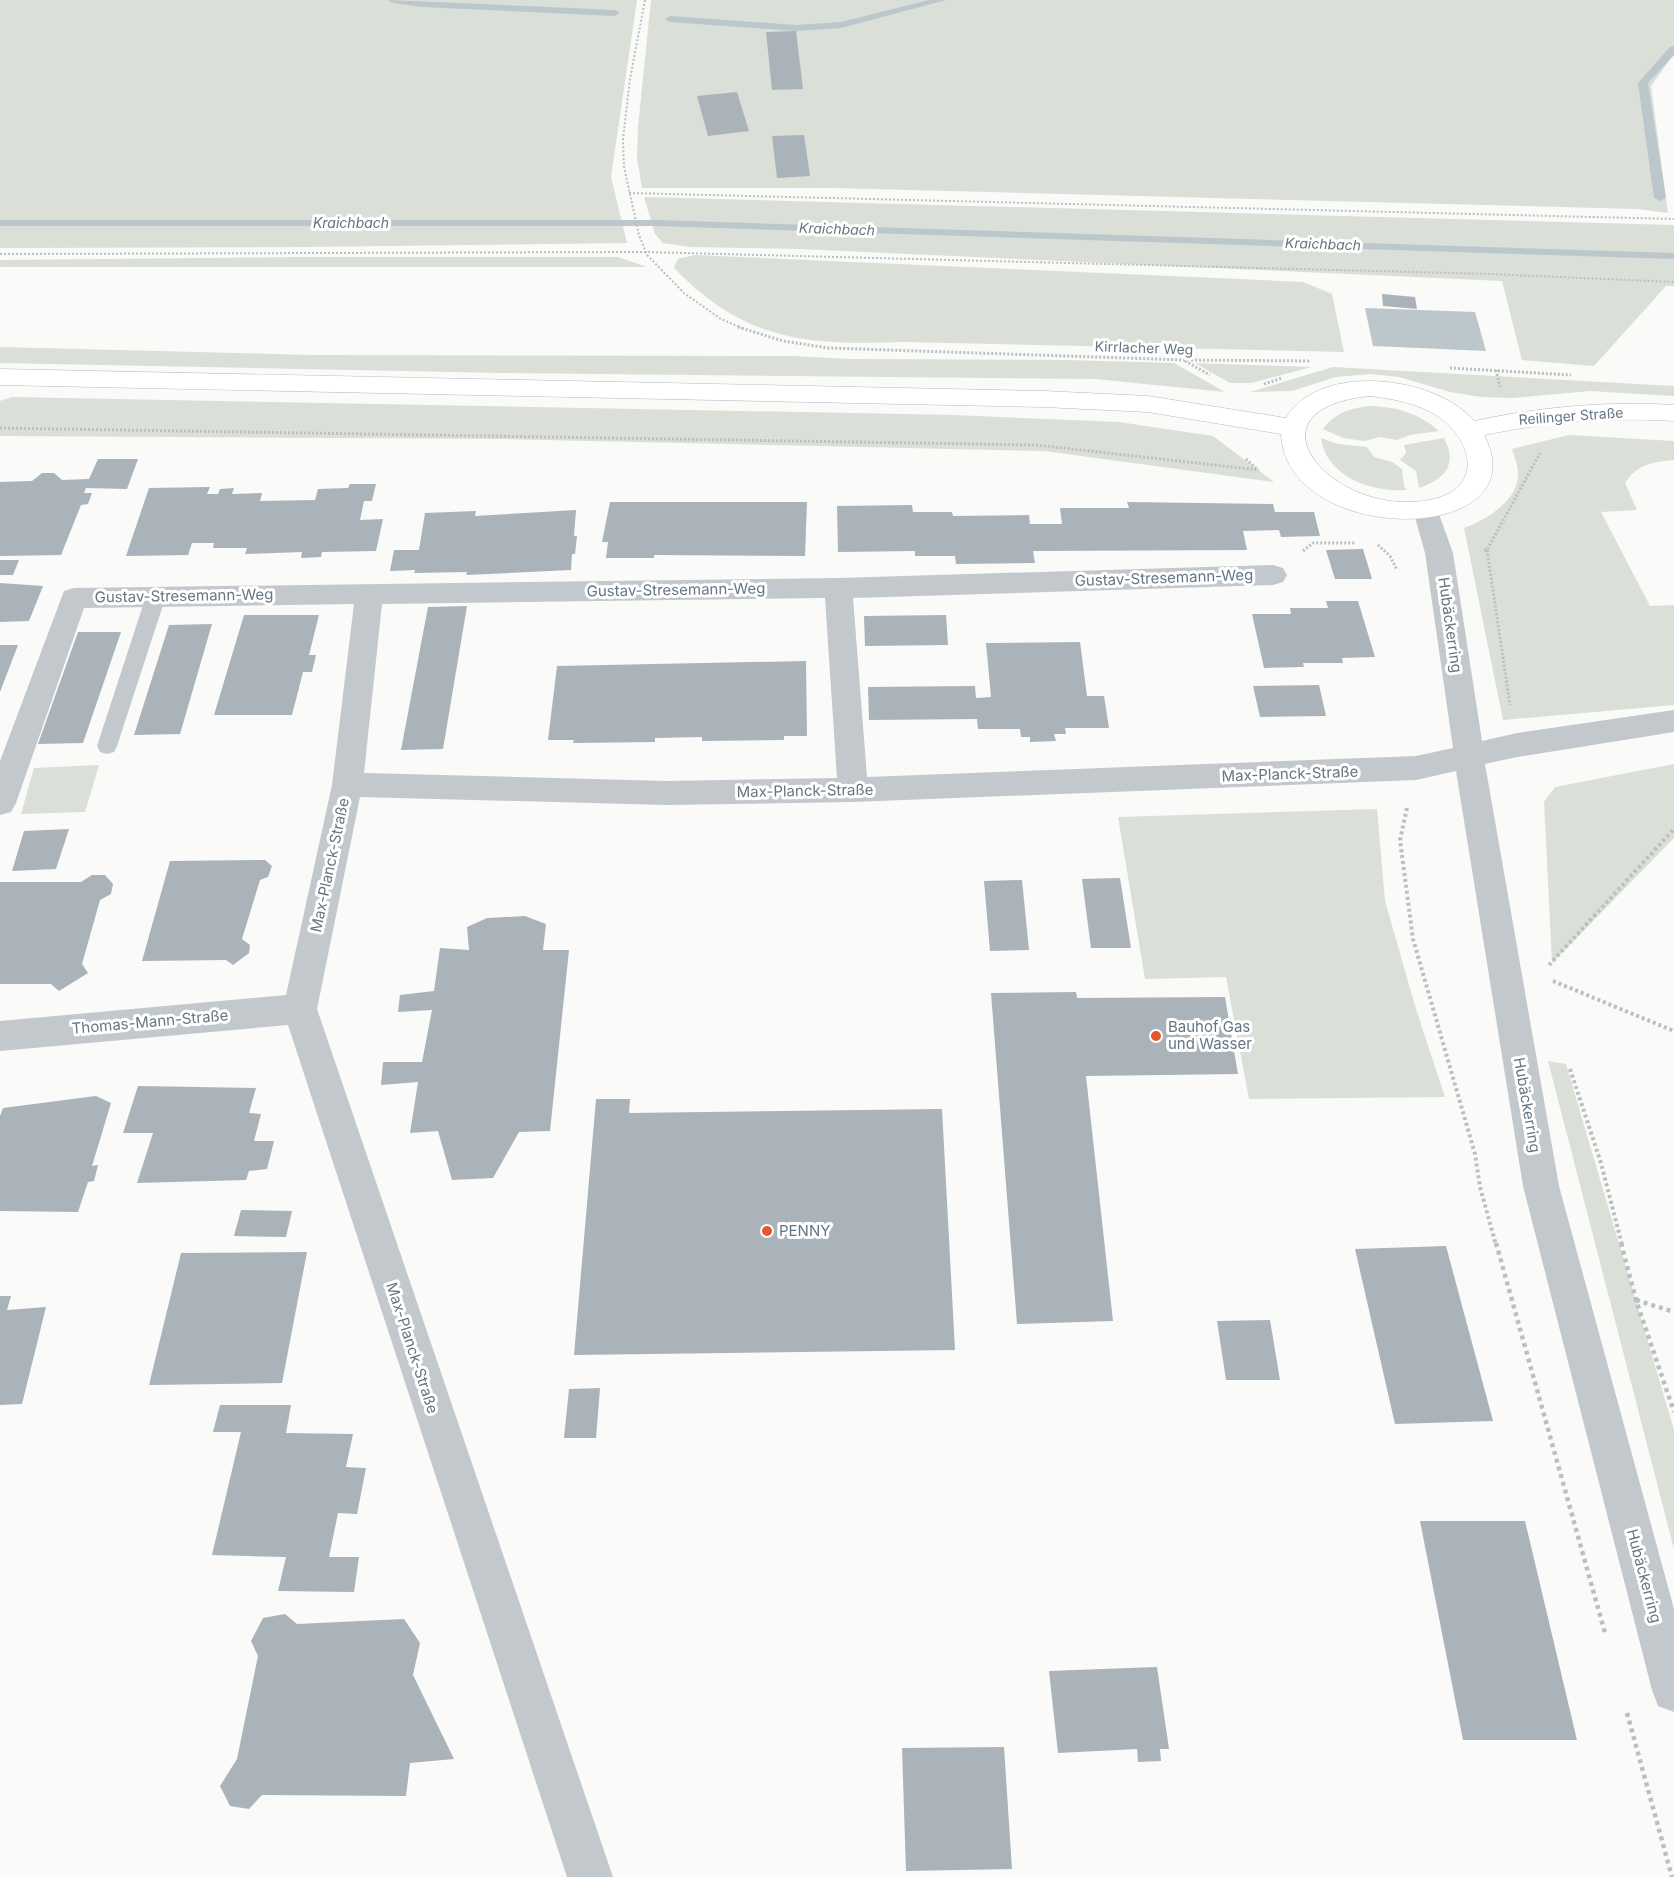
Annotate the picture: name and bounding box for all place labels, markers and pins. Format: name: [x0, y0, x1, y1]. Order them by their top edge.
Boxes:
place label: Bauhof Gas und Wasser: [1168, 1017, 1252, 1053]
marker: Bauhof Gas und Wasser: [1149, 1029, 1163, 1043]
place label: PENNY: [779, 1221, 830, 1240]
marker: PENNY: [760, 1224, 774, 1238]

